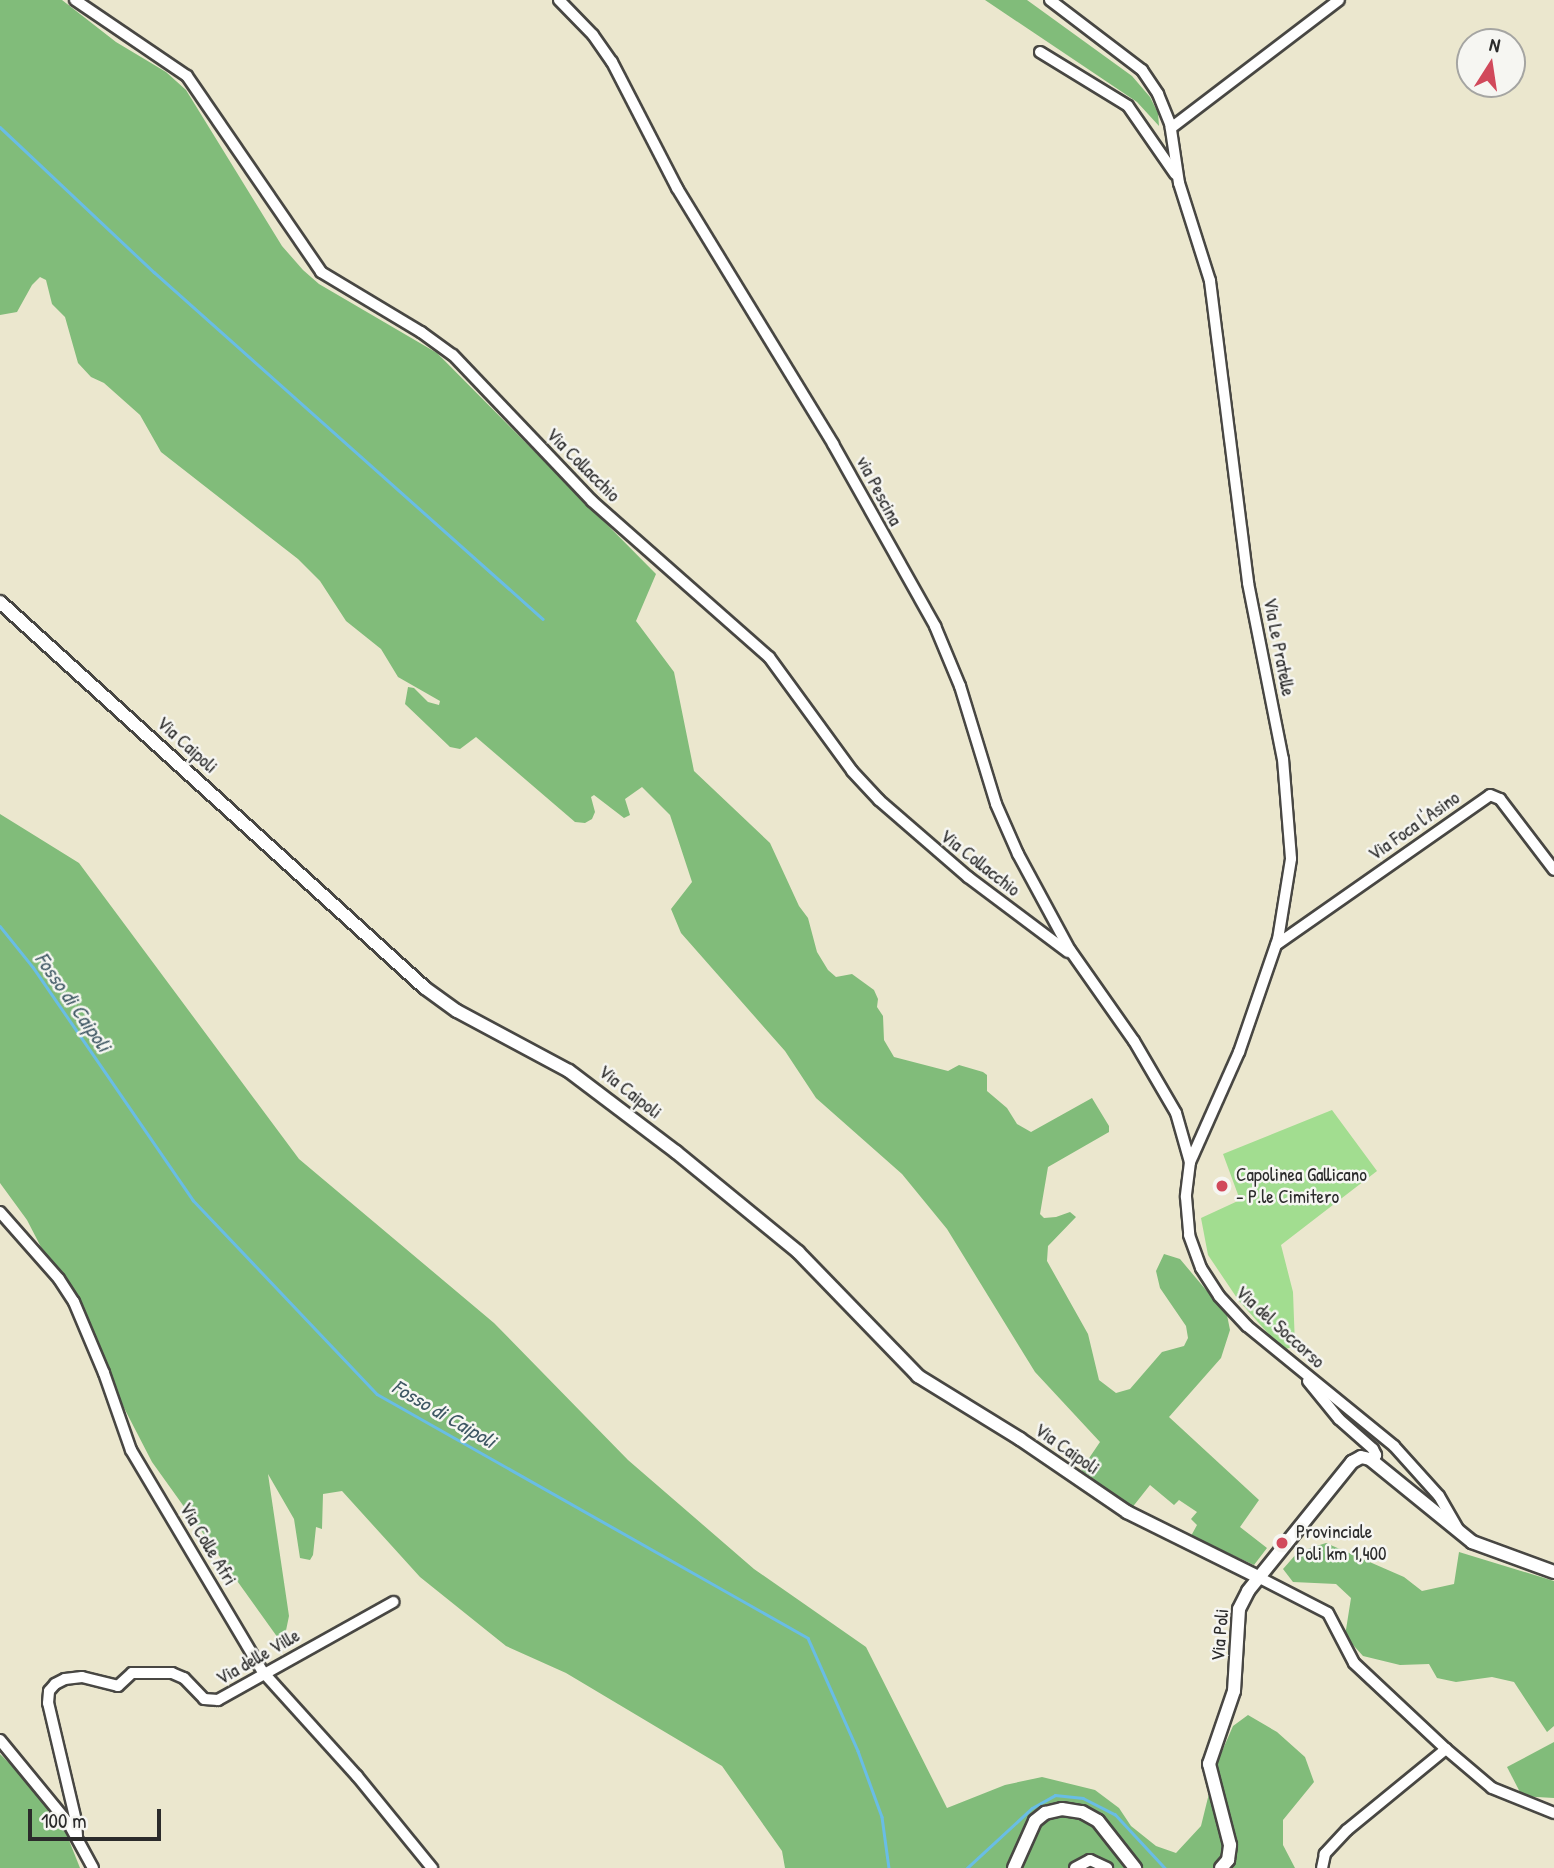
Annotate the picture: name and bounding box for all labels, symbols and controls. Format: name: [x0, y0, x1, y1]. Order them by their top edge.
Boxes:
north arrow: [1456, 28, 1526, 98]
text: N: [1487, 31, 1503, 58]
street label: Via Collacchio: [541, 423, 625, 507]
street label: via Pescina: [851, 452, 907, 530]
street label: Via Le Pratelle: [1258, 596, 1300, 698]
street label: Via Caipoli: [152, 712, 222, 778]
street label: Via Foca l'Asino: [1364, 786, 1464, 866]
street label: Via Collacchio: [936, 825, 1024, 901]
water label: Fosso di Caipoli: [29, 947, 117, 1057]
street label: Via Caipoli: [594, 1060, 666, 1124]
place label: Capolinea Gallicano - P.le Cimitero: [1236, 1164, 1367, 1208]
marker: Capolinea Gallicano - P.le Cimitero: [1214, 1178, 1230, 1194]
street label: Via del Soccorso: [1231, 1281, 1329, 1373]
water label: Fosso di Caipoli: [388, 1374, 500, 1454]
street label: Via Caipoli: [1030, 1418, 1104, 1480]
street label: Via Colle Afri: [174, 1498, 242, 1590]
place label: Provinciale Poli km 1,400: [1296, 1521, 1387, 1565]
marker: Provinciale Poli km 1,400: [1274, 1535, 1290, 1551]
street label: Via Poli: [1206, 1608, 1234, 1662]
street label: Via delle Ville: [212, 1624, 304, 1690]
scale bar: [32, 1794, 164, 1838]
text: 100 m: [41, 1806, 87, 1835]

